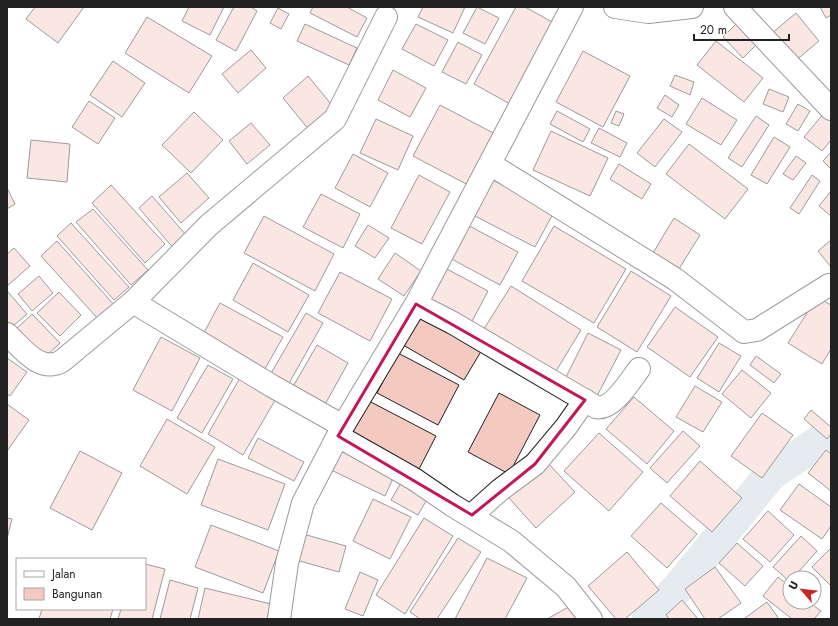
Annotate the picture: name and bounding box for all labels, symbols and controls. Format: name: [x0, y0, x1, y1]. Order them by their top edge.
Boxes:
scale bar: [694, 16, 789, 42]
text: 20 m: [700, 21, 727, 39]
legend: [16, 558, 146, 610]
text: Jalan: [50, 565, 75, 583]
north arrow: [782, 570, 822, 610]
text: U: [784, 578, 802, 592]
text: Bangunan: [52, 585, 102, 603]

